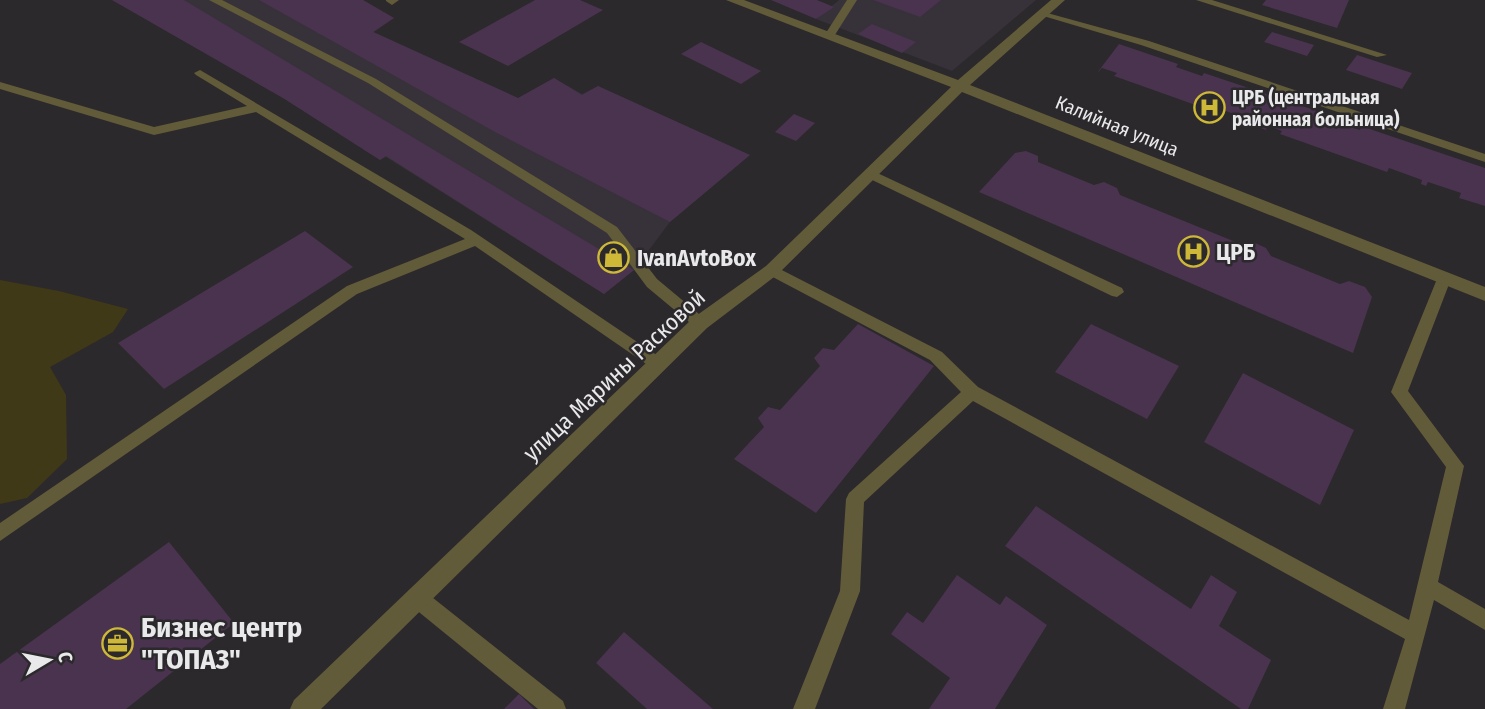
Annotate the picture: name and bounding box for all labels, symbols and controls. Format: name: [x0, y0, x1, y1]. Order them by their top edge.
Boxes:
place label: ЦРБ (центральная районная больница): [1232, 86, 1400, 131]
street label: Калийная улица: [1052, 91, 1182, 161]
hospital icon: ЦРБ (центральная районная больница): [1192, 91, 1226, 125]
hospital icon: ЦРБ: [1176, 235, 1210, 269]
place label: ЦРБ: [1216, 238, 1256, 266]
shop icon: IvanAvtoBox: [597, 241, 631, 275]
place label: IvanAvtoBox: [637, 244, 757, 272]
street label: улица Марины Расковой: [517, 283, 711, 467]
place label: Бизнес центр "ТОПАЗ": [141, 611, 302, 676]
north arrow: [14, 625, 84, 695]
office icon: Бизнес центр "ТОПАЗ": [101, 626, 135, 660]
text: С: [53, 650, 77, 664]

